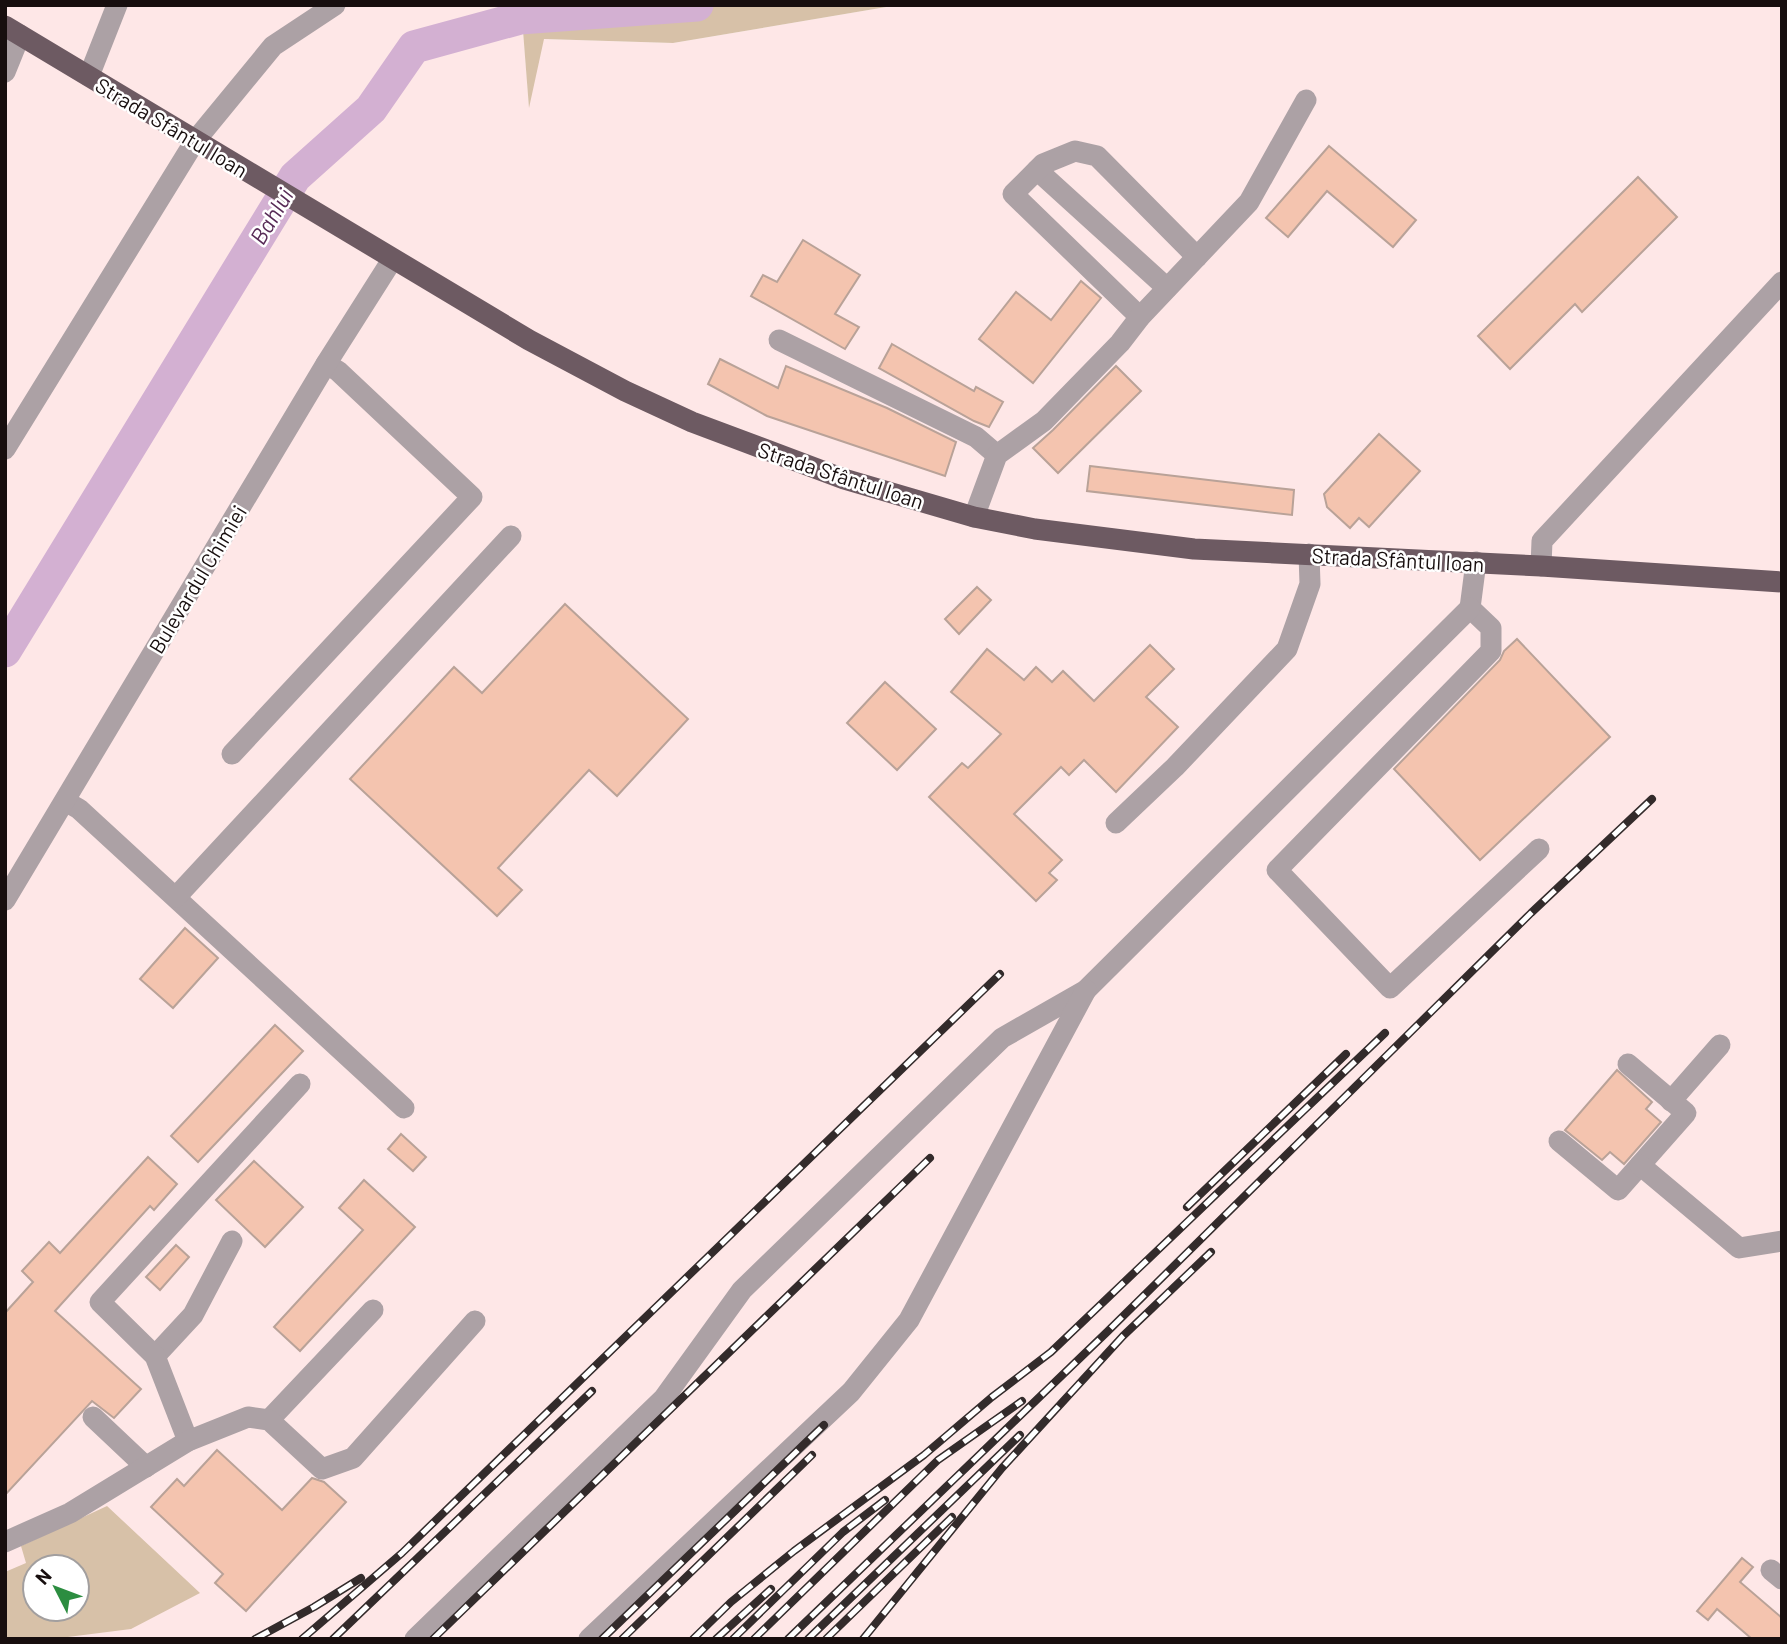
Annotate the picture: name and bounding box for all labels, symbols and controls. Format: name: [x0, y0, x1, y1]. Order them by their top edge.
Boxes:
street label: Strada Sfântul Ioan: [91, 72, 253, 182]
water label: Bahlui: [243, 183, 299, 249]
street label: Strada Sfântul Ioan: [755, 436, 927, 514]
street label: Bulevardul Chimiei: [143, 500, 251, 658]
street label: Strada Sfântul Ioan: [1311, 542, 1485, 576]
north arrow: [21, 1553, 91, 1623]
text: N: [30, 1564, 56, 1589]

